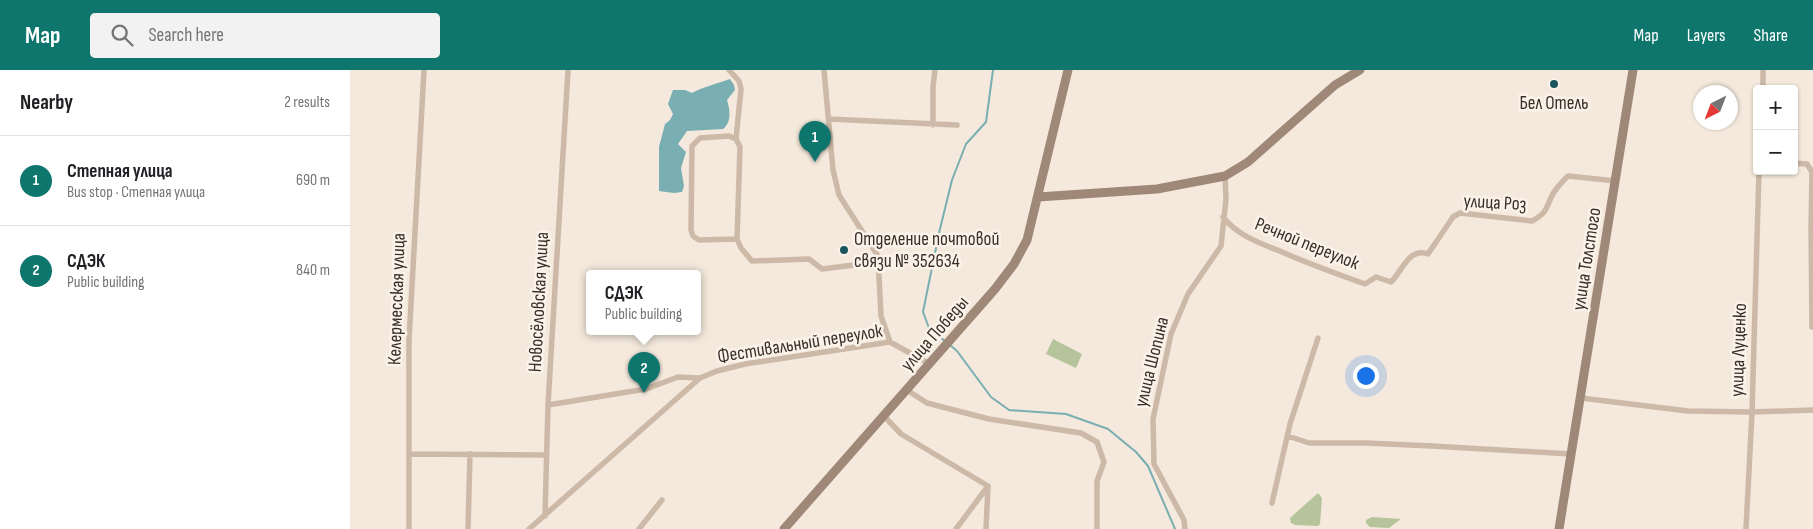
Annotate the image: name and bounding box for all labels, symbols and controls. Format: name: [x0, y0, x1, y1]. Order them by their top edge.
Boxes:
search box: [90, 13, 440, 58]
text: Map: [25, 21, 60, 50]
icon: search: [108, 21, 136, 49]
text: Search here: [148, 24, 224, 47]
text: Map: [1634, 25, 1659, 46]
text: Layers: [1687, 25, 1726, 46]
text: Share: [1754, 25, 1788, 46]
marker: Бел Отель: [1548, 78, 1560, 90]
north arrow: [1693, 85, 1738, 130]
map controls: [1753, 85, 1798, 175]
button: +: [1753, 85, 1798, 130]
text: Nearby: [20, 90, 73, 115]
place label: Бел Отель: [1519, 92, 1589, 115]
text: 2 results: [284, 93, 330, 112]
pin: 1: [799, 121, 831, 162]
button: −: [1753, 130, 1798, 175]
text: Степная улица: [67, 160, 173, 183]
text: 1: [33, 171, 39, 190]
text: 690 m: [296, 171, 330, 190]
text: Bus stop · Степная улица: [67, 183, 205, 202]
street label: улица Роз: [1463, 190, 1527, 216]
street label: улица Толстого: [1568, 206, 1606, 312]
street label: Речной переулок: [1252, 213, 1363, 276]
place label: Отделение почтовой связи № 352634: [854, 228, 999, 273]
street label: Новосёловская улица: [524, 231, 554, 373]
street label: Келермесская улица: [383, 233, 411, 365]
marker: Отделение почтовой связи № 352634: [838, 244, 850, 256]
text: СДЭК: [67, 250, 105, 273]
text: 2: [32, 261, 40, 280]
text: 840 m: [296, 261, 330, 280]
popup: [586, 270, 701, 335]
text: Public building: [67, 273, 144, 292]
text: СДЭК: [605, 282, 643, 305]
street label: улица Победы: [896, 292, 974, 376]
street label: улица Луценко: [1726, 303, 1752, 397]
text: Public building: [605, 305, 682, 324]
street label: улица Шопина: [1130, 314, 1174, 410]
street label: Фестивальный переулок: [716, 319, 885, 368]
pin: 2: [628, 352, 660, 393]
your location: [1353, 363, 1379, 389]

